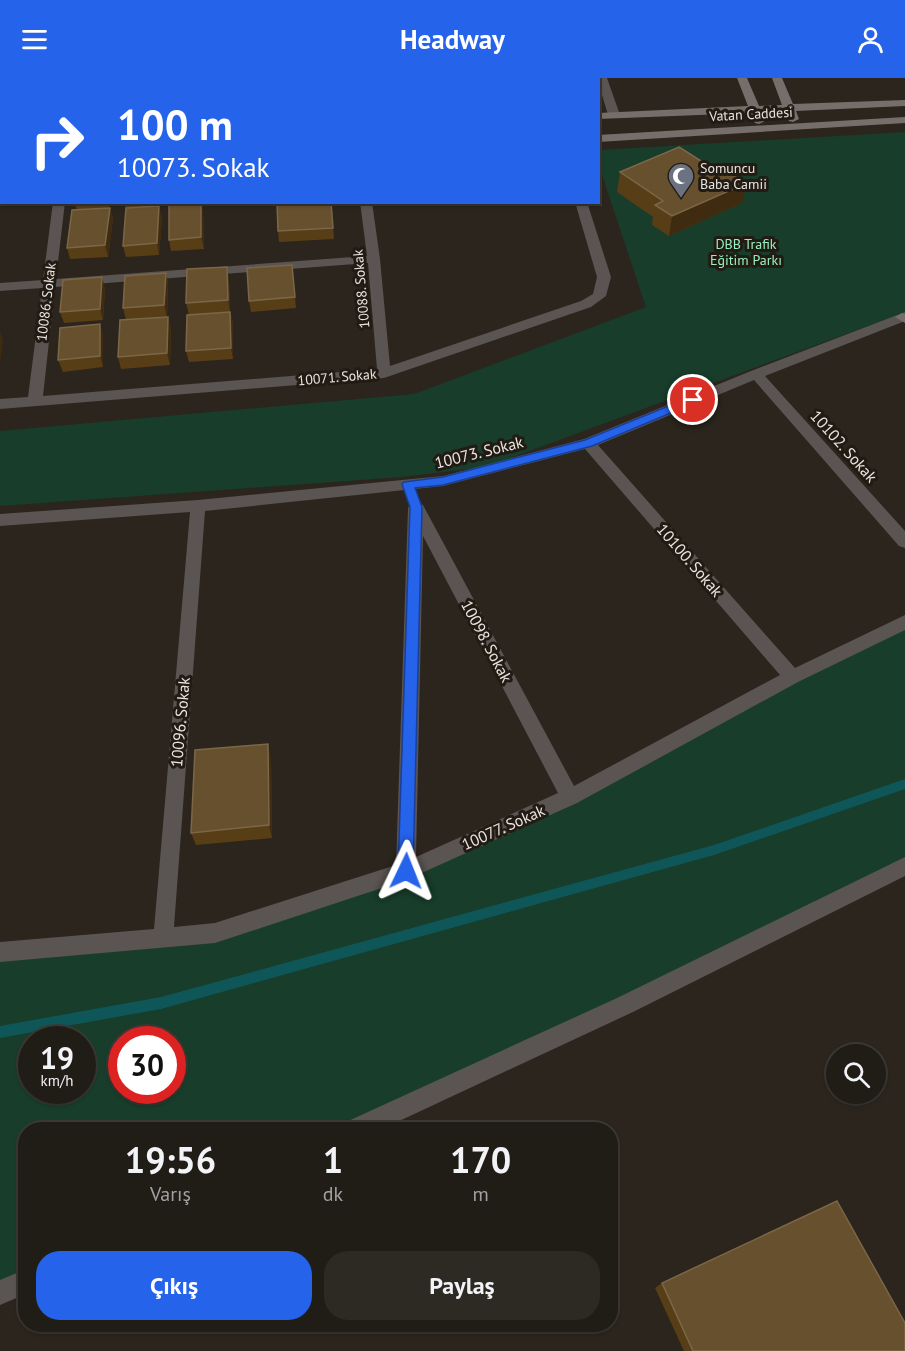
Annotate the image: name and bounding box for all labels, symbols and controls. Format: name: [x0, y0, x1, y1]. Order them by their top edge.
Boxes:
text: Headway: [400, 22, 505, 56]
icon: menu: [18, 23, 51, 56]
icon: person: [854, 23, 887, 56]
text: 100 m: [117, 97, 233, 152]
icon: right: [18, 102, 96, 180]
street label: Vatan Caddesi: [708, 103, 793, 125]
text: 10073. Sokak: [117, 150, 270, 184]
place label: Somuncu Baba Camii: [700, 159, 767, 193]
mosque icon: Somuncu Baba Camii: [666, 161, 696, 199]
park label: DBB Trafik Eğitim Parkı: [710, 235, 782, 269]
street label: 10088. Sokak: [349, 249, 373, 329]
street label: 10086. Sokak: [32, 261, 60, 342]
street label: 10071. Sokak: [297, 365, 377, 389]
pin: [667, 374, 718, 425]
icon: arrive: [676, 383, 709, 416]
street label: 10102. Sokak: [806, 406, 882, 487]
street label: 10073. Sokak: [433, 431, 526, 473]
street label: 10100. Sokak: [653, 519, 727, 601]
street label: 10098. Sokak: [457, 596, 517, 686]
street label: 10096. Sokak: [166, 676, 194, 768]
street label: 10077. Sokak: [458, 800, 548, 854]
position arrow: [374, 839, 438, 903]
speed limit sign: 30: [108, 1026, 186, 1104]
text: 19: [40, 1038, 74, 1077]
map controls: [826, 1044, 886, 1104]
button: search: [826, 1044, 886, 1104]
text: km/h: [41, 1071, 73, 1090]
text: 19:56: [125, 1136, 216, 1183]
text: 1: [323, 1136, 343, 1183]
text: 170: [450, 1136, 511, 1183]
text: Varış: [150, 1181, 191, 1207]
text: dk: [323, 1181, 343, 1207]
text: m: [472, 1181, 489, 1207]
button: Çıkış: [36, 1251, 312, 1320]
button: Paylaş: [324, 1251, 600, 1320]

